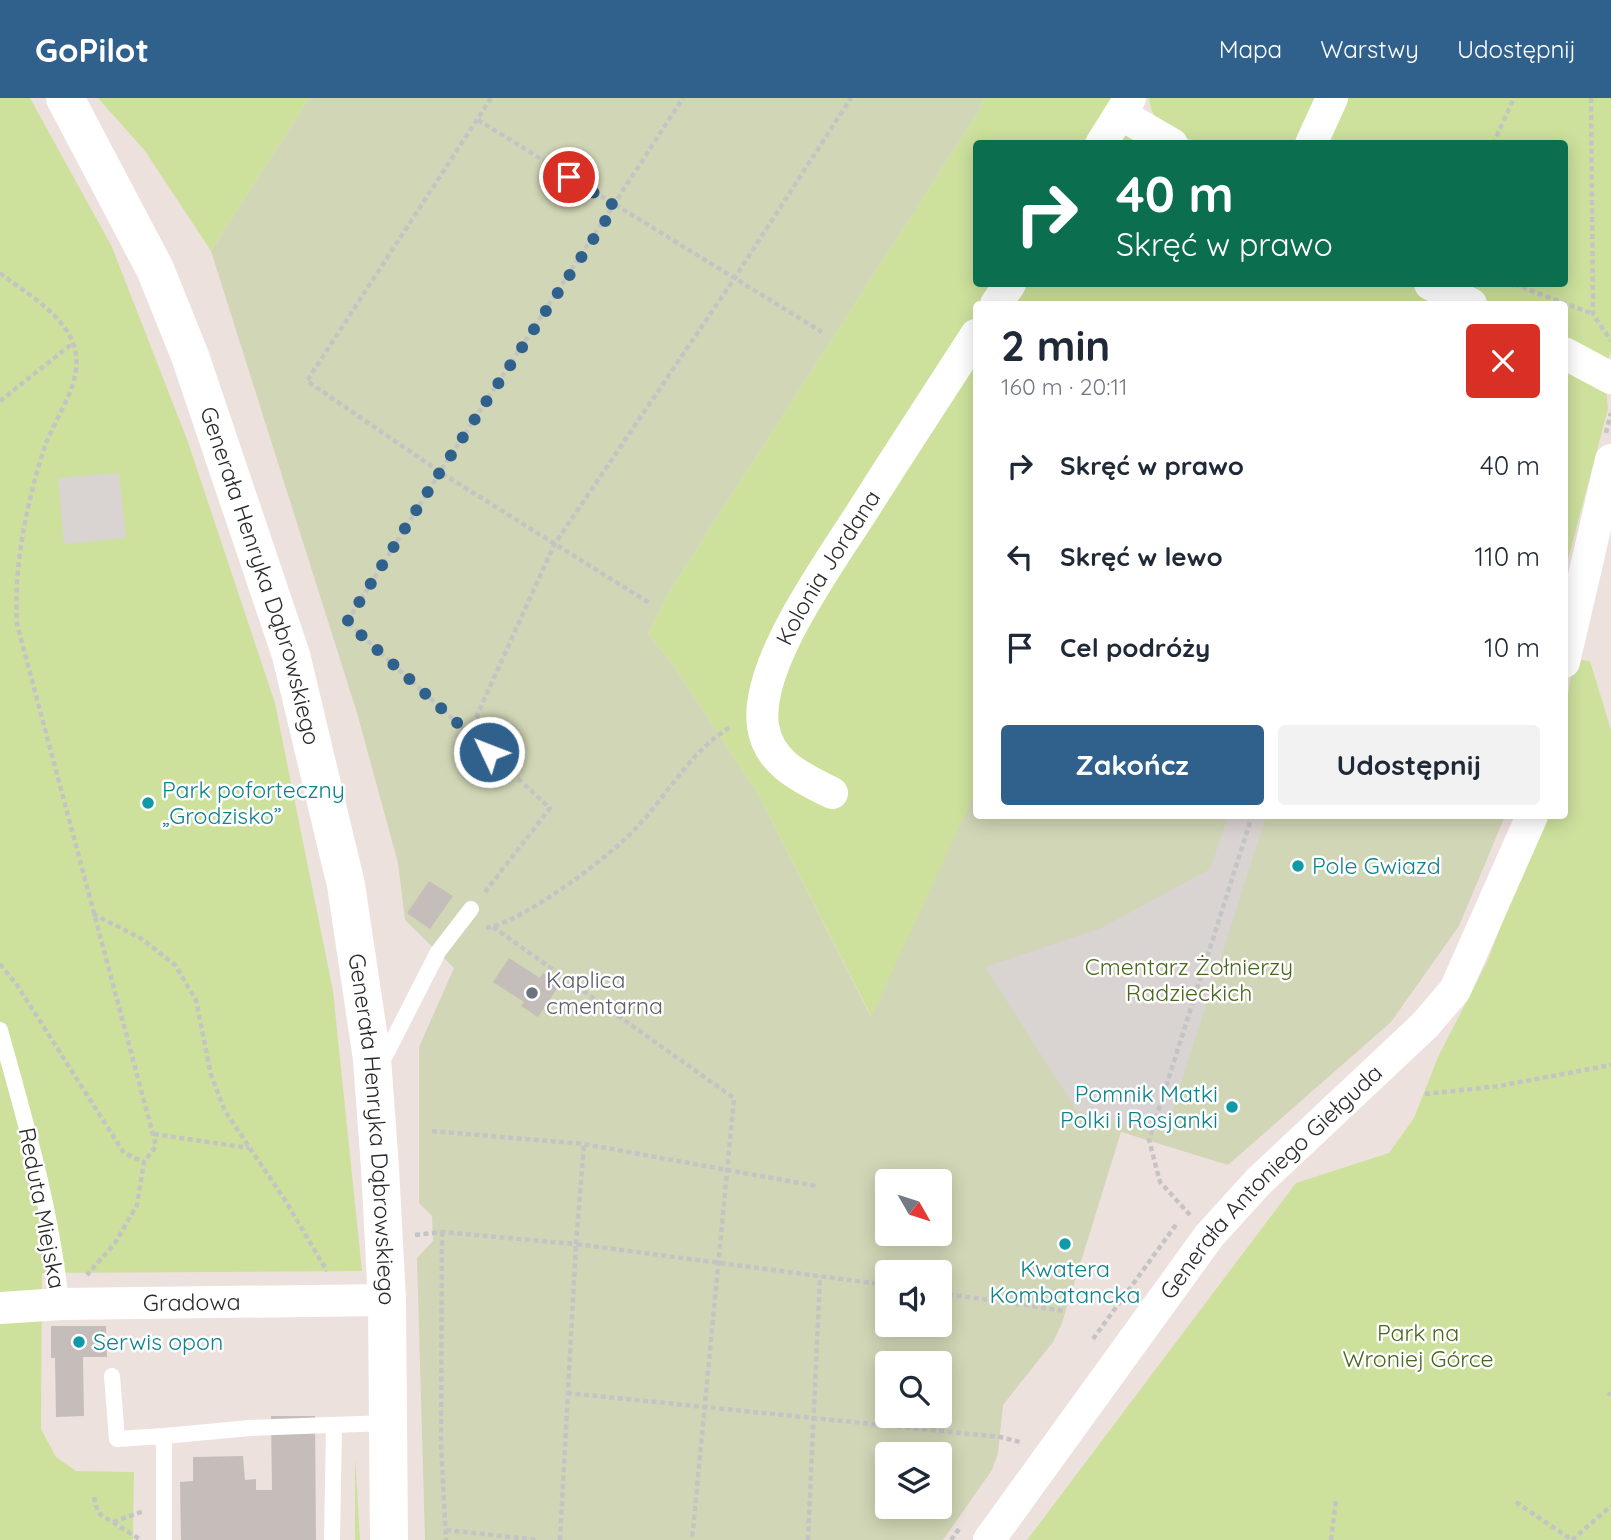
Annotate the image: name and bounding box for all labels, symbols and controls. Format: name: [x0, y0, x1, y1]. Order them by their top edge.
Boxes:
text: GoPilot: [35, 29, 149, 70]
text: Mapa: [1219, 34, 1282, 64]
text: Warstwy: [1320, 34, 1419, 64]
text: Udostępnij: [1457, 34, 1576, 64]
pin: [539, 147, 599, 207]
icon: arrive: [550, 158, 588, 196]
text: 40 m: [1116, 163, 1234, 224]
icon: right: [1001, 168, 1092, 259]
text: Skręć w prawo: [1116, 224, 1333, 264]
text: 2 min: [1001, 319, 1110, 372]
button: close: [1466, 324, 1540, 398]
text: 160 m · 20:11: [1001, 372, 1128, 401]
street label: Generała Henryka Dąbrowskiego: [194, 403, 327, 748]
icon: right: [1001, 447, 1039, 485]
text: Skręć w prawo: [1060, 449, 1244, 482]
text: 40 m: [1480, 449, 1540, 482]
street label: Kolonia Jordana: [769, 484, 886, 650]
icon: left: [1001, 538, 1039, 576]
text: Skręć w lewo: [1060, 540, 1223, 573]
text: 110 m: [1474, 540, 1540, 573]
icon: arrive: [1001, 629, 1039, 667]
text: Cel podróży: [1060, 631, 1210, 664]
text: 10 m: [1484, 631, 1540, 664]
position arrow: [452, 715, 526, 789]
button: Zakończ: [1001, 725, 1264, 805]
button: Udostępnij: [1278, 725, 1540, 805]
place label: Park poforteczny „Grodzisko”: [162, 775, 345, 830]
marker: Park poforteczny „Grodzisko”: [140, 795, 156, 811]
place label: Pole Gwiazd: [1312, 851, 1441, 880]
marker: Pole Gwiazd: [1290, 858, 1306, 874]
street label: Generała Henryka Dąbrowskiego: [342, 951, 402, 1306]
park label: Cmentarz Żołnierzy Radzieckich: [1085, 952, 1293, 1007]
place label: Kaplica cmentarna: [546, 965, 663, 1020]
marker: Kaplica cmentarna: [524, 985, 540, 1001]
street label: Generała Antoniego Giełguda: [1153, 1058, 1388, 1305]
place label: Pomnik Matki Polki i Rosjanki: [1060, 1079, 1218, 1134]
marker: Pomnik Matki Polki i Rosjanki: [1224, 1099, 1240, 1115]
street label: Reduta Miejska: [13, 1125, 72, 1291]
north arrow: [875, 1169, 952, 1246]
map controls: [875, 1169, 952, 1519]
marker: Kwatera Kombatancka: [1057, 1236, 1073, 1252]
place label: Kwatera Kombatancka: [990, 1254, 1140, 1309]
button: sound: [875, 1260, 952, 1337]
street label: Gradowa: [143, 1287, 241, 1317]
park label: Park na Wroniej Górce: [1342, 1318, 1494, 1373]
place label: Serwis opon: [93, 1327, 223, 1356]
marker: Serwis opon: [71, 1334, 87, 1350]
button: search: [875, 1351, 952, 1428]
button: layers: [875, 1442, 952, 1519]

